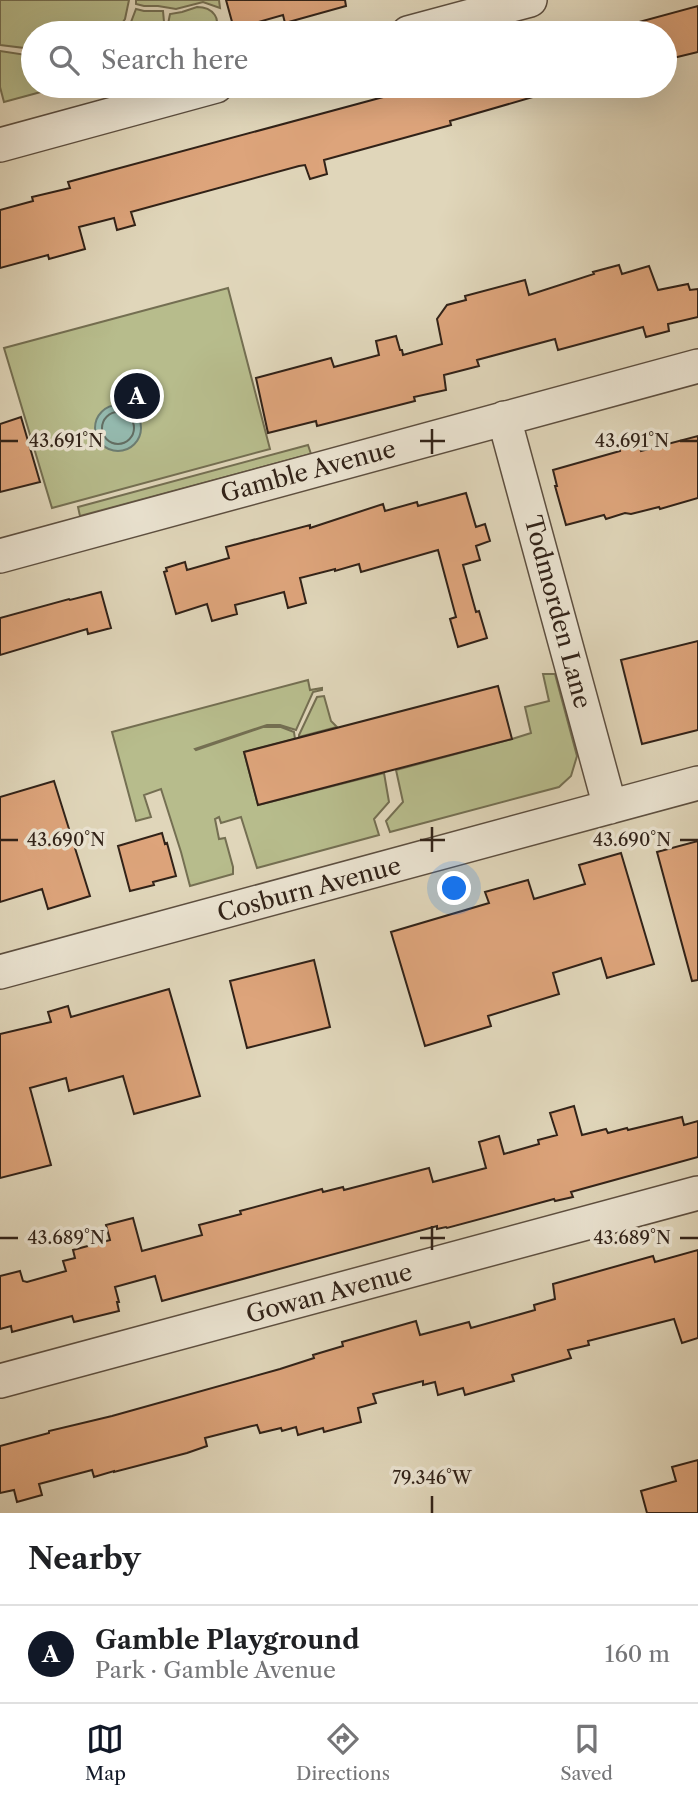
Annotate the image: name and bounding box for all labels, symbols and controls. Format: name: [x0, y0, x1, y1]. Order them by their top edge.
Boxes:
search box: [21, 21, 677, 98]
icon: search: [45, 41, 83, 79]
text: Search here: [101, 44, 248, 76]
pin: A: [114, 370, 160, 422]
text: 43.691°N: [29, 430, 103, 452]
text: 43.691°N: [595, 430, 669, 452]
street label: Gamble Avenue: [217, 434, 399, 508]
street label: Todmorden Lane: [518, 513, 598, 711]
text: 43.690°N: [27, 829, 105, 851]
text: 43.690°N: [593, 829, 671, 851]
street label: Cosburn Avenue: [214, 851, 404, 927]
your location: [437, 871, 471, 905]
text: 43.689°N: [27, 1227, 105, 1249]
text: 43.689°N: [593, 1227, 671, 1249]
street label: Gowan Avenue: [243, 1257, 415, 1329]
text: 79.346°W: [392, 1467, 473, 1489]
text: Nearby: [28, 1540, 141, 1577]
text: Gamble Playground: [95, 1624, 360, 1656]
text: A: [42, 1640, 60, 1668]
text: 160 m: [605, 1640, 670, 1668]
text: Park · Gamble Avenue: [95, 1656, 336, 1684]
tab: Map: [85, 1720, 126, 1785]
tab: Directions: [296, 1720, 390, 1785]
tab: Saved: [560, 1720, 613, 1785]

